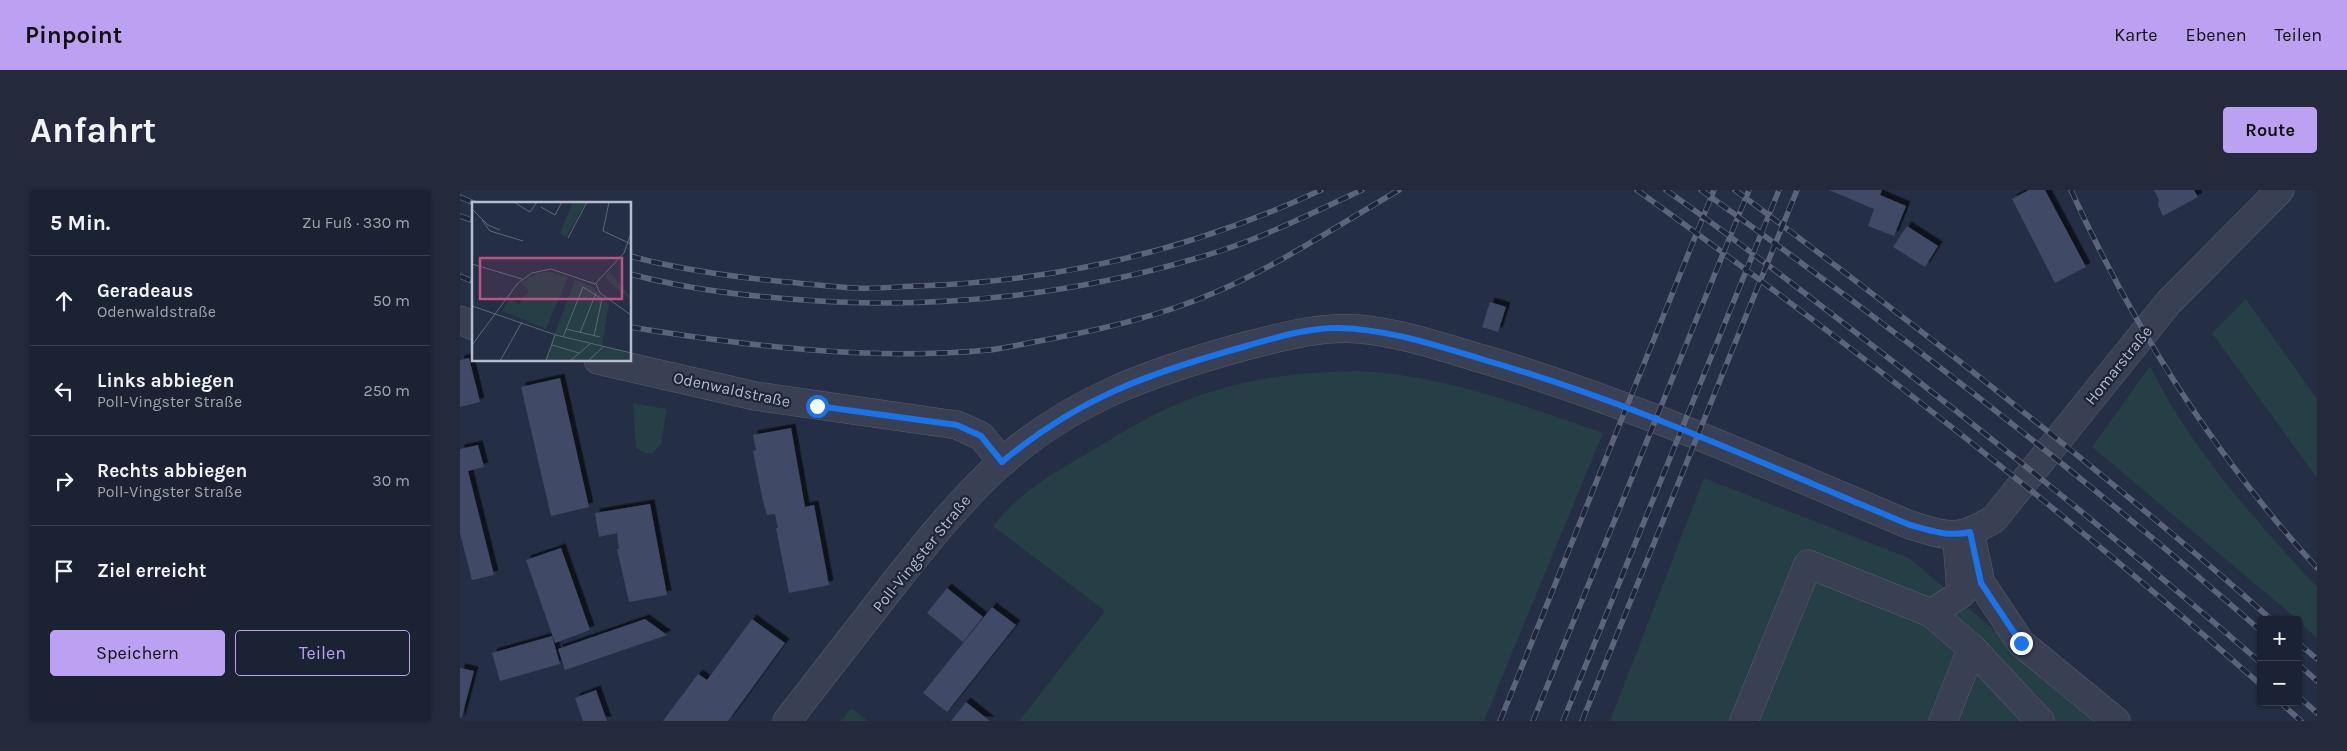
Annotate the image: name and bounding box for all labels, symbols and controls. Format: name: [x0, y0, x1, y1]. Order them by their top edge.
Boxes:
text: Pinpoint: [25, 21, 122, 49]
text: Karte: [2114, 24, 2158, 46]
text: Ebenen: [2186, 24, 2247, 46]
text: Teilen: [2275, 24, 2322, 46]
button: Route: [2223, 107, 2317, 153]
text: Anfahrt: [30, 110, 156, 151]
inset map: [472, 202, 631, 361]
text: 5 Min.: [50, 211, 110, 235]
text: Zu Fuß · 330 m: [302, 213, 410, 232]
text: Geradeaus: [97, 280, 193, 302]
icon: ahead: [50, 287, 78, 315]
text: 50 m: [373, 291, 410, 310]
text: Odenwaldstraße: [97, 302, 216, 321]
street label: Homarstraße: [2081, 322, 2156, 409]
street label: Odenwaldstraße: [672, 368, 792, 411]
text: Links abbiegen: [97, 370, 234, 392]
icon: left: [50, 377, 78, 405]
text: 250 m: [363, 381, 410, 400]
text: Poll-Vingster Straße: [97, 392, 242, 411]
route start: [806, 395, 829, 418]
text: Rechts abbiegen: [97, 460, 247, 482]
icon: right: [50, 467, 78, 495]
text: 30 m: [372, 471, 410, 490]
text: Poll-Vingster Straße: [97, 482, 242, 501]
street label: Poll-Vingster Straße: [868, 491, 974, 616]
icon: arrive: [50, 557, 78, 585]
text: Ziel erreicht: [97, 560, 207, 582]
map controls: [2257, 616, 2302, 706]
button: +: [2257, 616, 2302, 661]
button: Speichern: [50, 630, 225, 676]
button: Teilen: [235, 630, 410, 676]
route end: [2010, 632, 2033, 655]
button: −: [2257, 661, 2302, 706]

